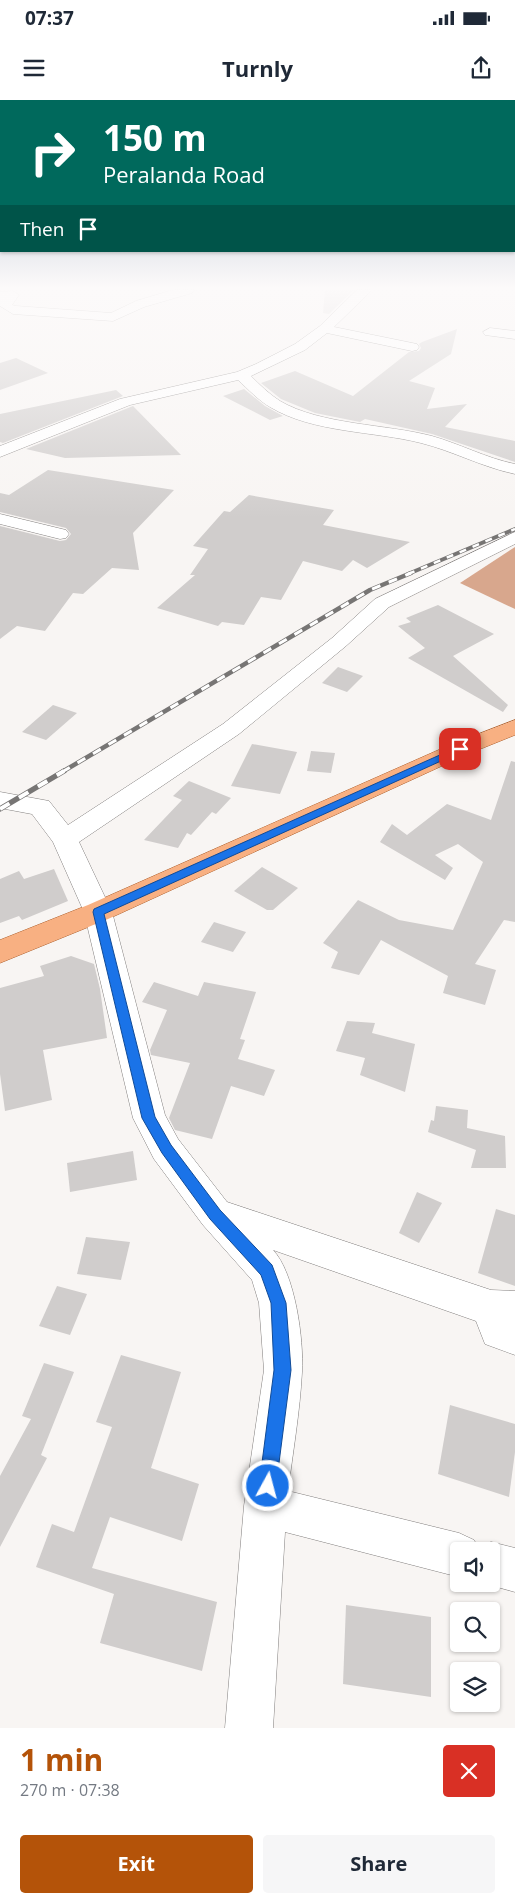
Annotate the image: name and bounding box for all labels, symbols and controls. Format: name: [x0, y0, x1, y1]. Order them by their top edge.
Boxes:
text: 07:37: [25, 5, 74, 31]
text: Turnly: [222, 53, 293, 83]
icon: menu: [20, 54, 48, 82]
icon: share: [467, 54, 495, 82]
text: 150 m: [103, 114, 207, 161]
icon: right: [20, 120, 85, 185]
text: Peralanda Road: [103, 159, 265, 189]
icon: arrive: [74, 215, 102, 243]
text: Then: [20, 216, 64, 242]
pin: [439, 728, 481, 770]
icon: arrive: [446, 735, 474, 763]
position arrow: [241, 1459, 293, 1511]
map controls: [450, 1542, 500, 1712]
button: sound: [450, 1542, 500, 1592]
button: search: [450, 1602, 500, 1652]
button: layers: [450, 1662, 500, 1712]
text: 1 min: [20, 1739, 103, 1780]
button: close: [443, 1745, 495, 1797]
text: 270 m · 07:38: [20, 1779, 120, 1801]
button: Exit: [20, 1835, 253, 1893]
button: Share: [263, 1835, 495, 1893]

